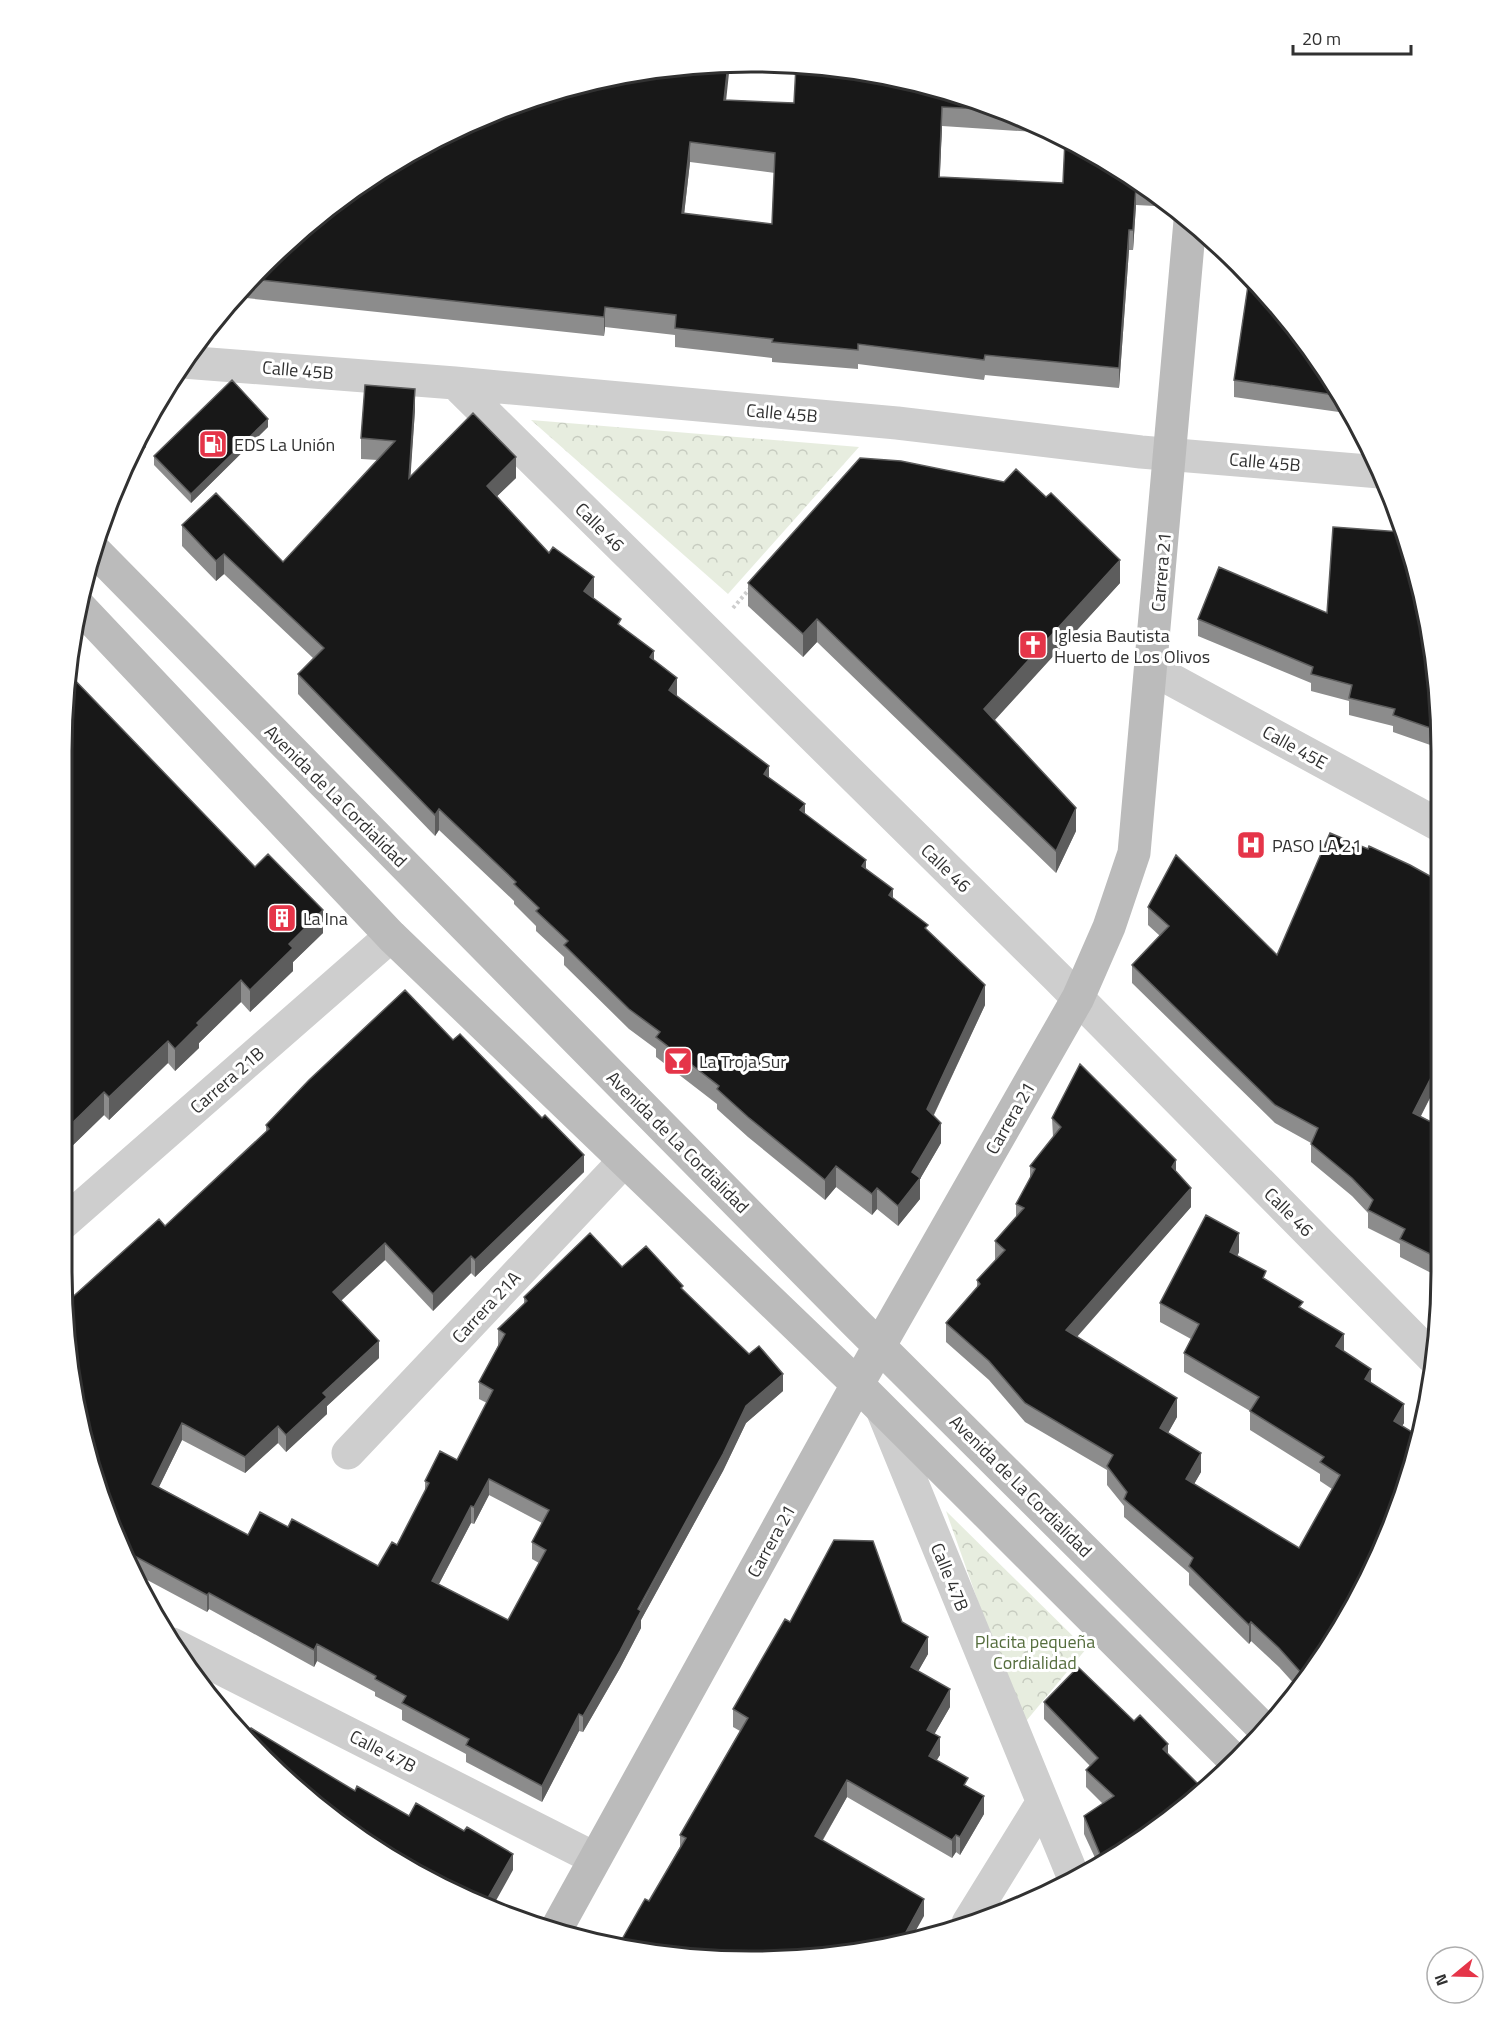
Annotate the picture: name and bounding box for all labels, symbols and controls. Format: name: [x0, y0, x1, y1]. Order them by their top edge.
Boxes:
scale bar: [1293, 18, 1412, 56]
text: 20 m: [1302, 25, 1341, 52]
street label: Calle 45B: [261, 353, 335, 387]
street label: Calle 45B: [745, 396, 819, 430]
fuel station icon: EDS La Unión: [197, 428, 229, 460]
place label: EDS La Unión: [234, 431, 335, 458]
street label: Calle 45B: [1228, 445, 1302, 479]
street label: Calle 46: [569, 496, 631, 558]
street label: Carrera 21: [1144, 531, 1178, 613]
place label: Iglesia Bautista Huerto de Los Olivos: [1054, 622, 1210, 670]
church icon: Iglesia Bautista Huerto de Los Olivos: [1017, 629, 1049, 661]
street label: Calle 45E: [1258, 718, 1332, 776]
street label: Avenida de La Cordialidad: [259, 719, 413, 873]
hospital icon: PASO LA 21: [1235, 829, 1267, 861]
place label: PASO LA 21: [1272, 832, 1362, 859]
street label: Calle 46: [915, 837, 977, 899]
building icon: La Ina: [266, 902, 298, 934]
place label: La Ina: [303, 905, 348, 932]
street label: Carrera 21B: [184, 1040, 270, 1120]
bar icon: La Troja Sur: [662, 1045, 694, 1077]
place label: La Troja Sur: [699, 1048, 787, 1075]
street label: Avenida de La Cordialidad: [601, 1065, 755, 1219]
street label: Carrera 21: [978, 1077, 1042, 1159]
street label: Calle 46: [1258, 1181, 1320, 1243]
street label: Carrera 21A: [445, 1265, 527, 1349]
street label: Avenida de La Cordialidad: [944, 1409, 1098, 1563]
street label: Carrera 21: [740, 1500, 802, 1582]
street label: Calle 47B: [924, 1539, 976, 1615]
park label: Placita pequeña Cordialidad: [975, 1628, 1095, 1676]
street label: Calle 47B: [345, 1723, 421, 1779]
north arrow: [1425, 1945, 1485, 2005]
text: N: [1428, 1971, 1454, 1989]

